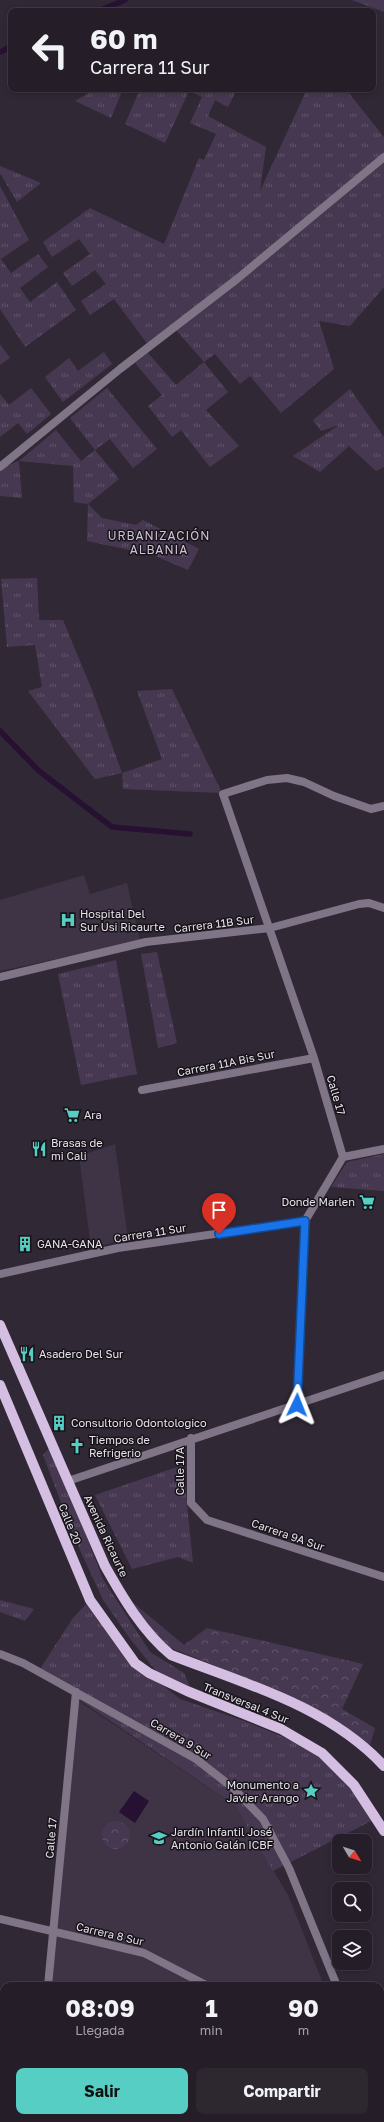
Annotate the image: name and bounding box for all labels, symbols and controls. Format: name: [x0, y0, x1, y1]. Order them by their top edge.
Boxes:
text: 60 m: [90, 22, 157, 55]
icon: left: [24, 24, 76, 76]
text: Carrera 11 Sur: [90, 56, 210, 78]
district label: URBANIZACIÓN ALBANIA: [108, 528, 210, 557]
place label: Hospital Del Sur Usi Ricaurte: [80, 907, 165, 933]
hospital icon: Hospital Del Sur Usi Ricaurte: [59, 911, 77, 929]
street label: Carrera 11B Sur: [173, 912, 255, 935]
street label: Carrera 11A Bis Sur: [176, 1047, 277, 1078]
street label: Calle 17: [325, 1073, 348, 1116]
supermarket icon: Ara: [63, 1106, 81, 1124]
place label: Ara: [84, 1108, 102, 1121]
place label: Brasas de mi Cali: [51, 1136, 103, 1162]
restaurant icon: Brasas de mi Cali: [30, 1140, 48, 1158]
pin: [202, 1193, 236, 1234]
supermarket icon: Donde Marlen: [358, 1193, 376, 1211]
place label: Donde Marlen: [282, 1195, 355, 1208]
icon: arrive: [208, 1199, 230, 1221]
street label: Carrera 11 Sur: [113, 1220, 188, 1245]
building icon: GANA-GANA: [16, 1235, 34, 1253]
place label: GANA-GANA: [37, 1237, 103, 1250]
restaurant icon: Asadero Del Sur: [18, 1345, 36, 1363]
place label: Asadero Del Sur: [39, 1347, 124, 1360]
position arrow: [276, 1384, 318, 1426]
building icon: Consultorio Odontologico: [50, 1414, 68, 1432]
place label: Consultorio Odontologico: [71, 1416, 207, 1429]
place label: Tiempos de Refrigerio: [89, 1433, 150, 1459]
church icon: Tiempos de Refrigerio: [68, 1437, 86, 1455]
street label: Calle 17A: [173, 1446, 186, 1495]
street label: Avenida Ricaurte: [82, 1493, 131, 1579]
street label: Calle 20: [56, 1501, 85, 1546]
street label: Carrera 9A Sur: [250, 1516, 327, 1553]
street label: Transversal 4 Sur: [201, 1679, 292, 1726]
street label: Carrera 9 Sur: [148, 1715, 215, 1762]
place label: Monumento a Javier Arango: [226, 1778, 299, 1804]
place icon: Monumento a Javier Arango: [302, 1782, 320, 1800]
street label: Calle 17: [42, 1817, 59, 1859]
place label: Jardín Infantil José Antonio Galán ICBF: [171, 1825, 274, 1851]
school or university icon: Jardín Infantil José Antonio Galán ICBF: [150, 1829, 168, 1847]
north arrow: [332, 1834, 372, 1874]
map controls: [332, 1834, 372, 1970]
button: search: [332, 1882, 372, 1922]
street label: Carrera 8 Sur: [75, 1919, 146, 1948]
button: layers: [332, 1930, 372, 1970]
text: 08:09: [65, 1993, 135, 2022]
text: 1: [205, 1993, 218, 2022]
text: 90: [288, 1993, 319, 2022]
text: Llegada: [75, 2022, 125, 2038]
text: min: [200, 2022, 223, 2038]
text: m: [298, 2022, 309, 2038]
button: Salir: [16, 2068, 188, 2114]
button: Compartir: [196, 2068, 368, 2114]

